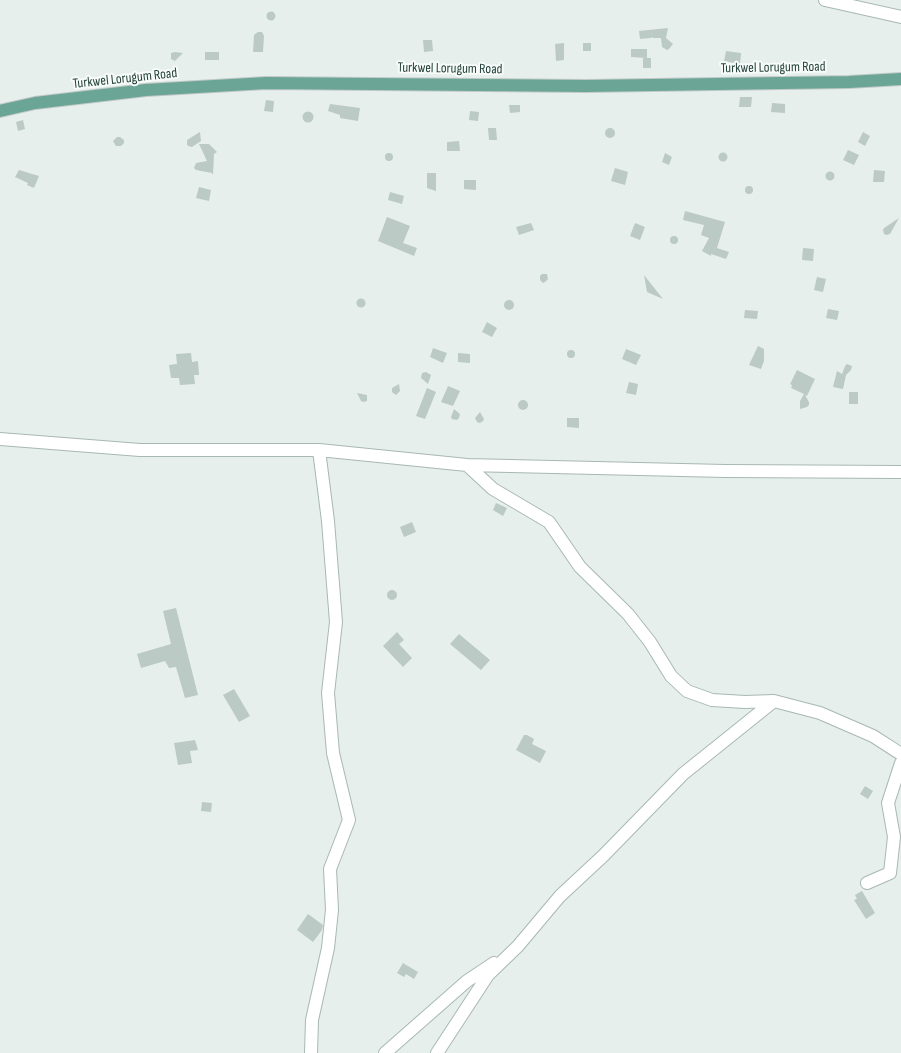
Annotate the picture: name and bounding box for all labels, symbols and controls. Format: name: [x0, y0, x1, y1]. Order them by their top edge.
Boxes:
street label: Turkwel Lorugum Road: [720, 59, 826, 77]
street label: Turkwel Lorugum Road: [397, 60, 503, 78]
street label: Turkwel Lorugum Road: [72, 65, 178, 93]

